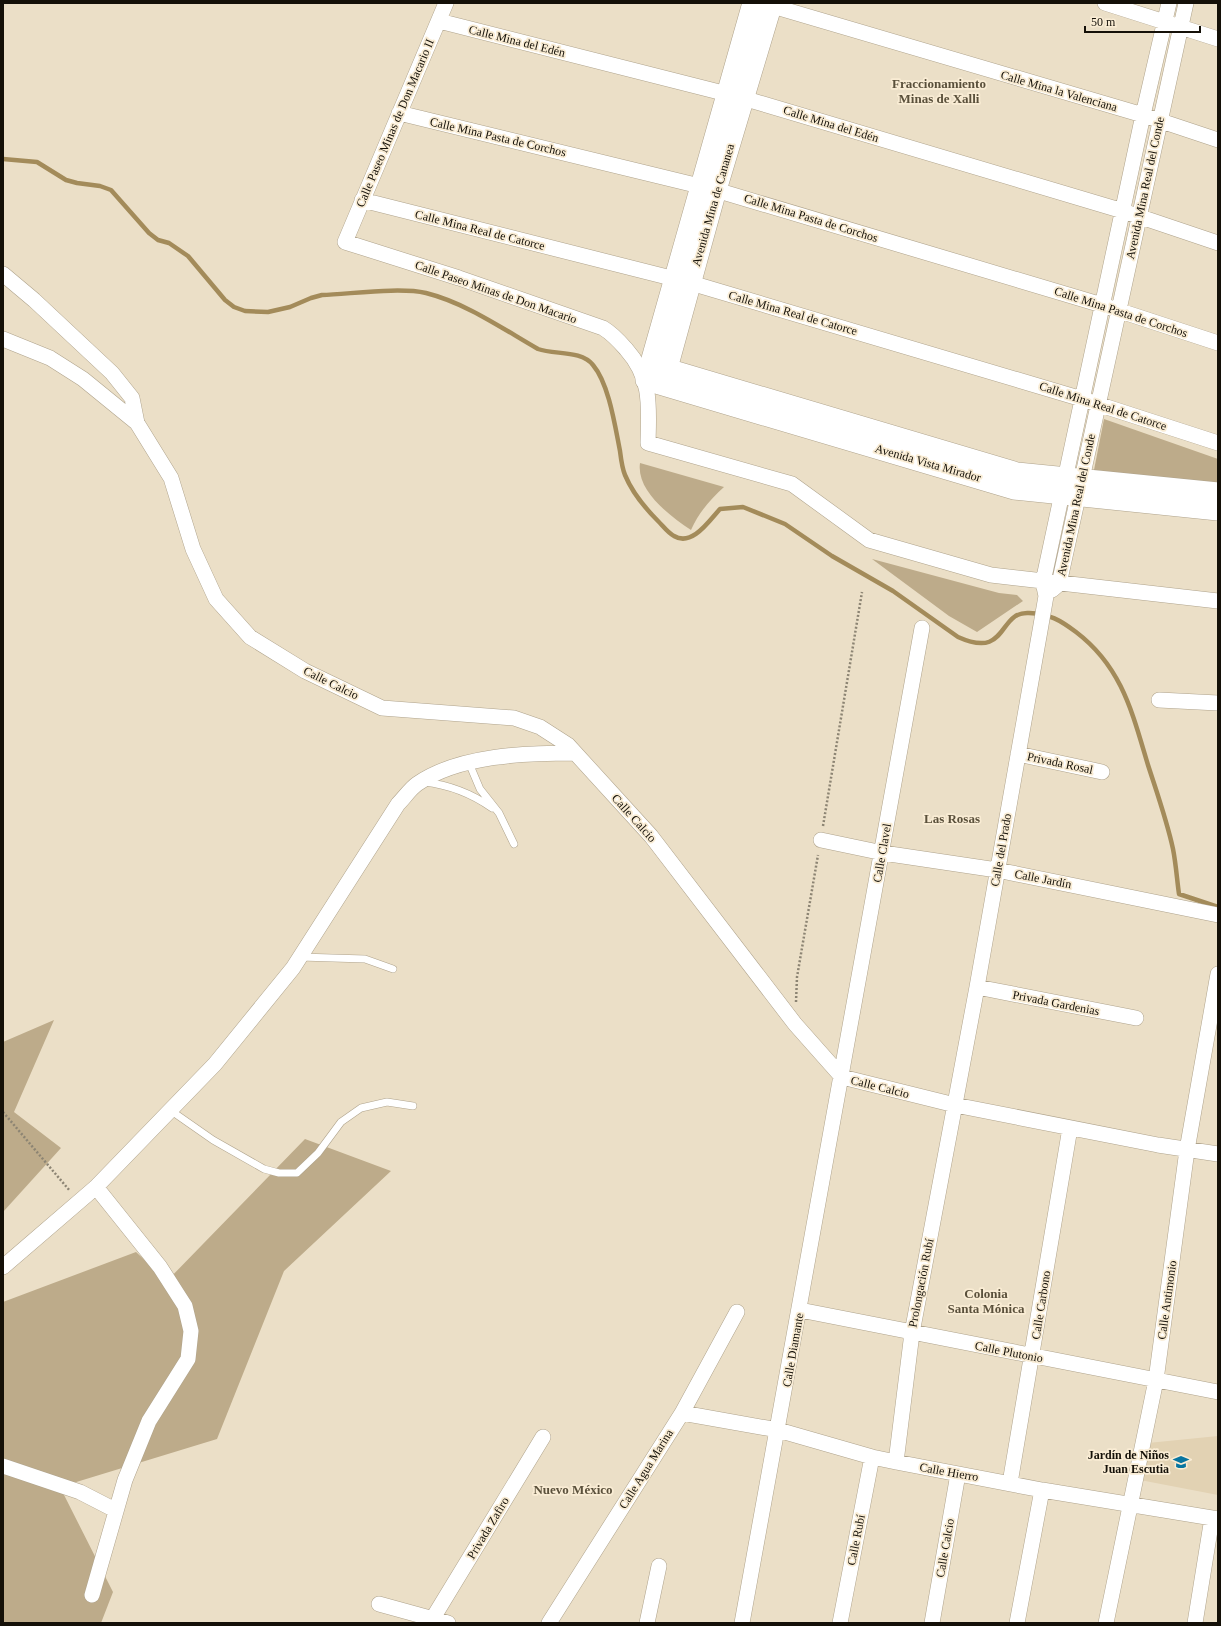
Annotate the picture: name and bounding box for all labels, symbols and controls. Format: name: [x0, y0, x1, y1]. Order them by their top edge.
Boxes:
scale bar: [1085, 8, 1200, 34]
text: 50 m: [1091, 15, 1116, 29]
street label: Calle Mina del Edén: [467, 22, 567, 60]
street label: Calle Paseo Minas de Don Macario II: [353, 37, 437, 209]
street label: Calle Mina la Valenciana: [999, 68, 1120, 115]
district label: Fraccionamiento Minas de Xalli: [892, 76, 986, 106]
street label: Calle Mina del Edén: [782, 103, 880, 145]
street label: Calle Mina Pasta de Corchos: [429, 115, 568, 160]
street label: Avenida Mina Real del Conde: [1123, 116, 1167, 260]
street label: Avenida Mina de Cananea: [689, 142, 737, 268]
street label: Calle Mina Pasta de Corchos: [742, 191, 880, 245]
street label: Calle Mina Real de Catorce: [414, 207, 546, 253]
street label: Calle Paseo Minas de Don Macario: [413, 258, 579, 326]
street label: Calle Mina Pasta de Corchos: [1053, 284, 1190, 340]
street label: Calle Mina Real de Catorce: [727, 288, 859, 338]
street label: Calle Mina Real de Catorce: [1037, 379, 1169, 433]
street label: Avenida Mina Real del Conde: [1054, 433, 1098, 577]
street label: Avenida Vista Mirador: [873, 441, 983, 485]
street label: Calle Calcio: [301, 664, 361, 702]
street label: Privada Rosal: [1026, 749, 1095, 777]
street label: Calle Calcio: [609, 791, 659, 845]
district label: Las Rosas: [924, 811, 980, 826]
street label: Calle del Prado: [988, 812, 1014, 888]
street label: Calle Clavel: [870, 822, 894, 884]
street label: Calle Jardín: [1013, 867, 1073, 891]
street label: Privada Gardenias: [1011, 988, 1101, 1018]
street label: Calle Calcio: [849, 1073, 911, 1101]
street label: Prolongación Rubí: [906, 1237, 937, 1329]
street label: Calle Antimonio: [1155, 1260, 1179, 1340]
street label: Calle Carbono: [1029, 1270, 1053, 1340]
district label: Colonia Santa Mónica: [948, 1286, 1025, 1316]
street label: Calle Diamante: [780, 1312, 806, 1388]
street label: Calle Plutonio: [974, 1339, 1044, 1365]
street label: Calle Agua Marina: [616, 1426, 676, 1511]
place label: Jardín de Niños Juan Escutia: [1088, 1448, 1169, 1476]
school or university icon: Jardín de Niños Juan Escutia: [1172, 1453, 1190, 1471]
street label: Calle Hierro: [918, 1460, 980, 1484]
district label: Nuevo México: [533, 1482, 613, 1497]
street label: Privada Zafiro: [464, 1495, 512, 1561]
street label: Calle Rubí: [844, 1513, 868, 1567]
street label: Calle Calcio: [933, 1517, 957, 1579]

